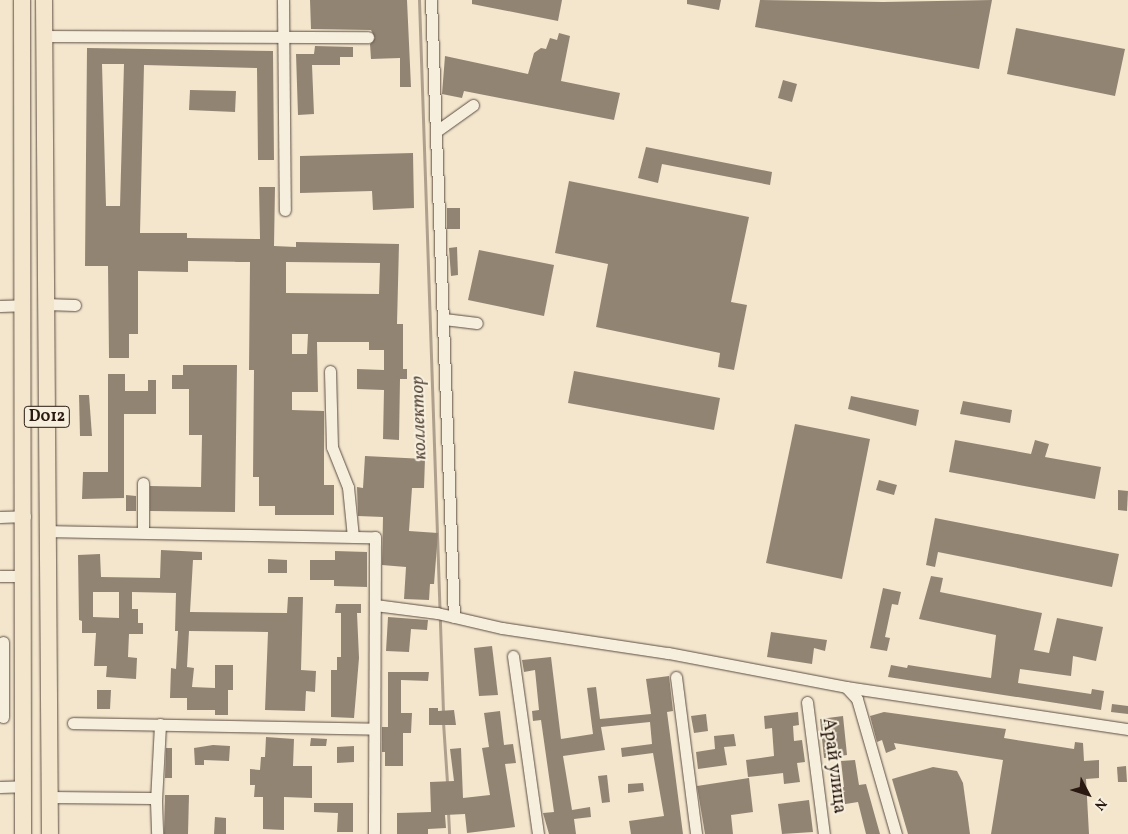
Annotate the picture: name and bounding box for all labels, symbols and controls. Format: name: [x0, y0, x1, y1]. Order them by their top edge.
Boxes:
water label: коллектор: [407, 376, 433, 460]
road number: D012: [23, 404, 71, 431]
street label: Арай улица: [816, 717, 850, 815]
north arrow: [1063, 769, 1113, 819]
text: N: [1089, 794, 1110, 814]

